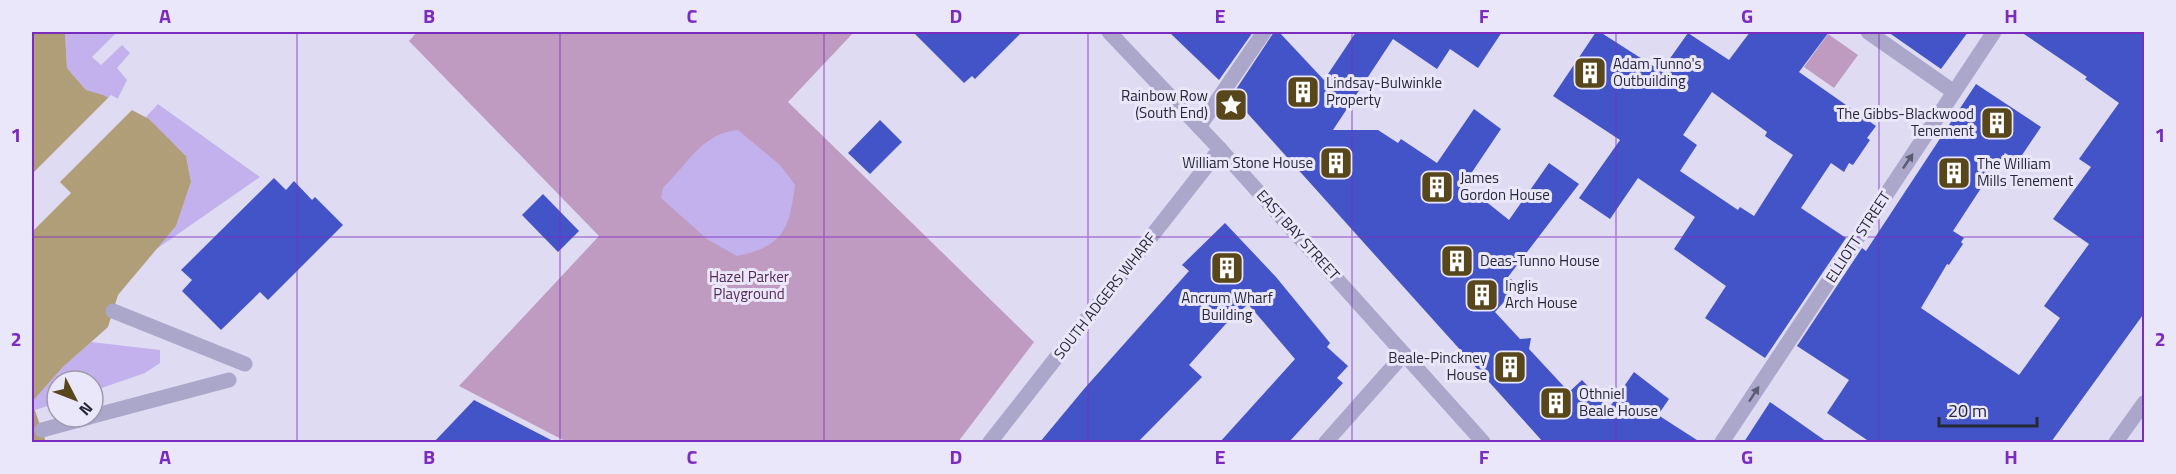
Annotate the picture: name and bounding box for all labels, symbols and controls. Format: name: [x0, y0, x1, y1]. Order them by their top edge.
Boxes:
text: A: [159, 0, 171, 31]
text: B: [423, 0, 435, 31]
text: C: [687, 0, 698, 31]
text: D: [950, 0, 962, 31]
text: E: [1214, 0, 1226, 31]
text: F: [1479, 0, 1490, 31]
text: G: [1741, 0, 1753, 31]
text: H: [2004, 0, 2018, 31]
place label: Adam Tunno's Outbuilding: [1613, 52, 1702, 92]
building icon: Adam Tunno's Outbuilding: [1572, 55, 1608, 91]
place label: Lindsay-Bulwinkle Property: [1326, 71, 1442, 111]
building icon: Lindsay-Bulwinkle Property: [1285, 74, 1321, 110]
place label: Rainbow Row (South End): [1121, 84, 1208, 124]
place icon: Rainbow Row (South End): [1213, 87, 1249, 123]
place label: The Gibbs-Blackwood Tenement: [1836, 102, 1975, 142]
building icon: The Gibbs-Blackwood Tenement: [1979, 105, 2015, 141]
text: 1: [10, 119, 22, 150]
text: 1: [2154, 119, 2166, 150]
building icon: William Stone House: [1318, 145, 1354, 181]
place label: William Stone House: [1182, 151, 1313, 174]
place label: The William Mills Tenement: [1977, 152, 2074, 192]
one-way arrow: [1903, 153, 1914, 169]
building icon: The William Mills Tenement: [1936, 155, 1972, 191]
place label: James Gordon House: [1460, 166, 1550, 206]
building icon: James Gordon House: [1419, 169, 1455, 205]
street label: EAST BAY STREET: [1251, 184, 1345, 285]
street label: ELLIOTT STREET: [1819, 186, 1896, 287]
street label: SOUTH ADGERS WHARF: [1048, 227, 1162, 364]
building icon: Deas-Tunno House: [1439, 243, 1475, 279]
place label: Deas-Tunno House: [1480, 249, 1600, 272]
building icon: Ancrum Wharf Building: [1209, 250, 1245, 286]
park label: Hazel Parker Playground: [709, 265, 789, 305]
place label: Inglis Arch House: [1505, 274, 1577, 314]
building icon: Inglis Arch House: [1464, 277, 1500, 313]
place label: Ancrum Wharf Building: [1181, 286, 1273, 326]
text: 2: [10, 323, 22, 354]
text: 2: [2154, 323, 2166, 354]
place label: Beale-Pinckney House: [1388, 346, 1487, 386]
building icon: Beale-Pinckney House: [1492, 349, 1528, 385]
north arrow: [45, 369, 105, 429]
place label: Othniel Beale House: [1579, 382, 1658, 422]
building icon: Othniel Beale House: [1538, 385, 1574, 421]
one-way arrow: [1749, 385, 1760, 402]
scale bar: [1939, 390, 2036, 428]
text: N: [74, 397, 99, 421]
text: 20 m: [1948, 397, 1987, 424]
text: A: [159, 441, 171, 472]
text: B: [423, 441, 435, 472]
text: C: [687, 441, 698, 472]
text: D: [950, 441, 962, 472]
text: E: [1214, 441, 1226, 472]
text: F: [1479, 441, 1490, 472]
text: G: [1741, 441, 1753, 472]
text: H: [2004, 441, 2018, 472]

